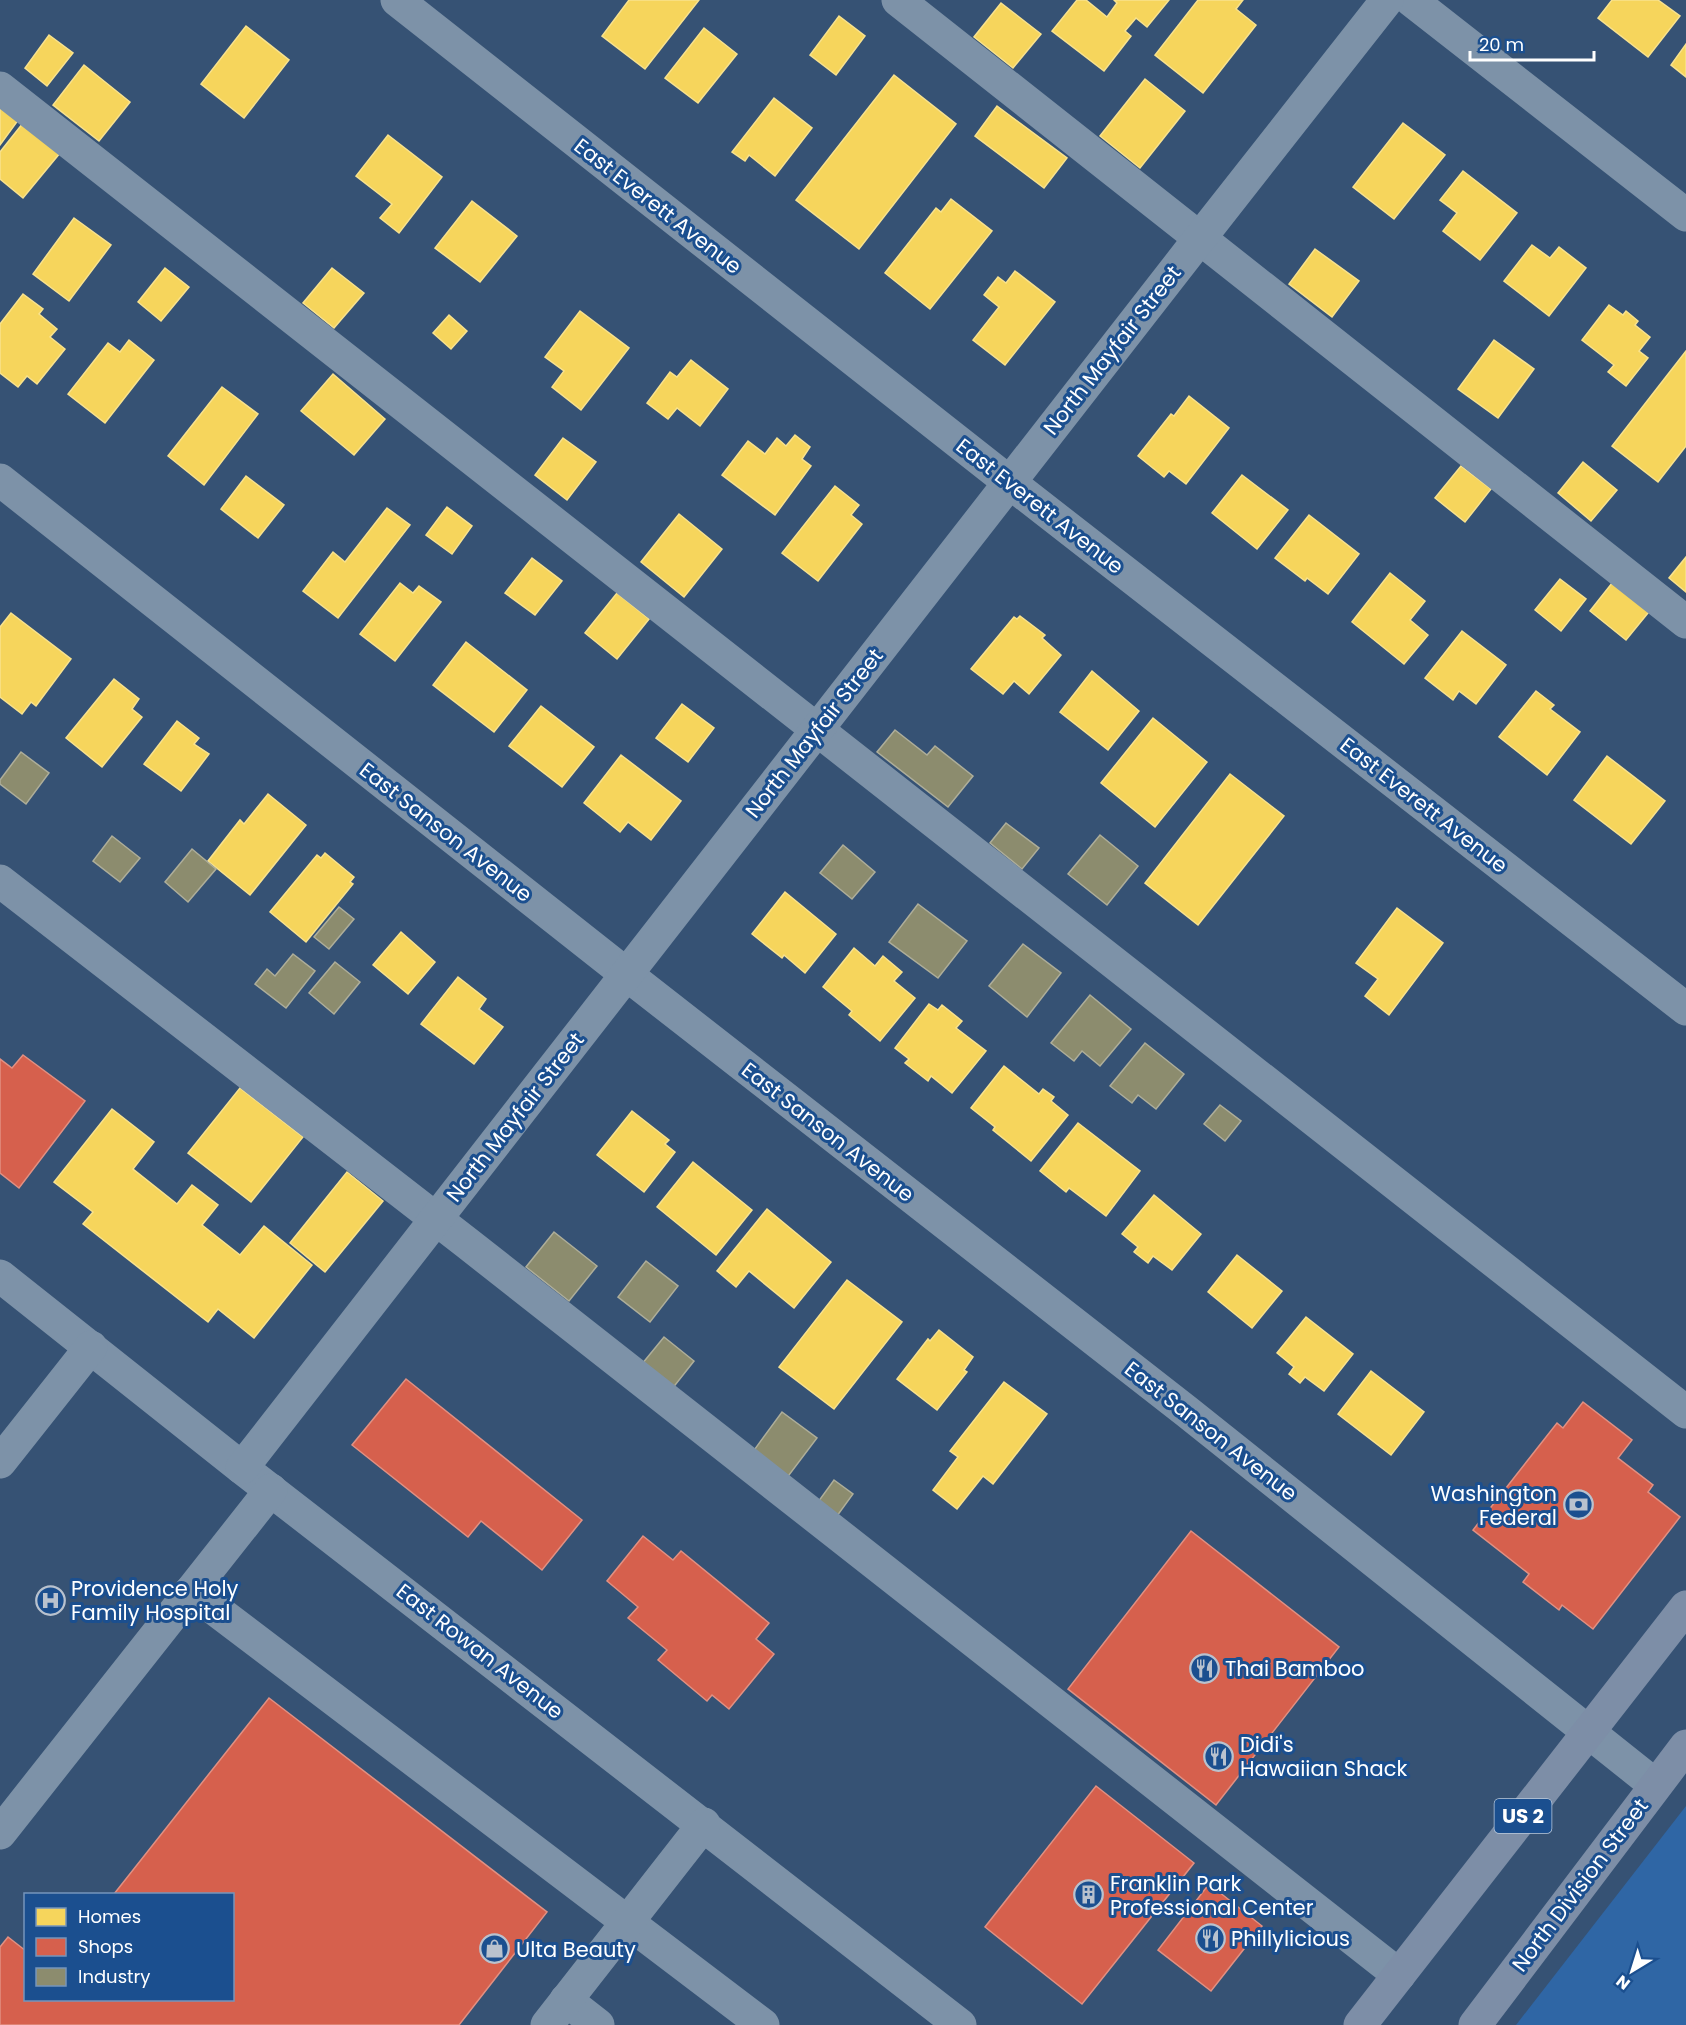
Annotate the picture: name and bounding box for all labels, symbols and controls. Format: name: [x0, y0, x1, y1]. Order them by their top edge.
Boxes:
scale bar: [1470, 24, 1594, 62]
text: 20 m: [1479, 32, 1524, 57]
street label: East Everett Avenue: [568, 131, 748, 281]
street label: North Mayfair Street: [1037, 259, 1187, 441]
street label: East Everett Avenue: [950, 431, 1130, 581]
street label: North Mayfair Street: [739, 642, 889, 824]
street label: East Everett Avenue: [1334, 730, 1514, 880]
street label: East Sanson Avenue: [354, 755, 538, 909]
street label: North Mayfair Street: [440, 1026, 590, 1208]
street label: East Sanson Avenue: [736, 1055, 920, 1209]
street label: East Sanson Avenue: [1119, 1354, 1303, 1508]
place label: Washington Federal: [1431, 1479, 1557, 1532]
bank icon: Washington Federal: [1562, 1489, 1594, 1521]
place label: Providence Holy Family Hospital: [71, 1574, 239, 1627]
street label: East Rowan Avenue: [390, 1577, 570, 1725]
hospital icon: Providence Holy Family Hospital: [34, 1584, 66, 1616]
restaurant icon: Thai Bamboo: [1188, 1652, 1220, 1684]
place label: Thai Bamboo: [1225, 1654, 1365, 1683]
place label: Didi's Hawaiian Shack: [1240, 1730, 1407, 1783]
restaurant icon: Didi's Hawaiian Shack: [1203, 1740, 1235, 1772]
street label: North Division Street: [1505, 1792, 1655, 1978]
road number: US 2: [1494, 1799, 1552, 1833]
place label: Franklin Park Professional Center: [1110, 1869, 1314, 1922]
building icon: Franklin Park Professional Center: [1073, 1879, 1105, 1911]
legend: [24, 1893, 234, 2001]
text: Homes: [78, 1904, 141, 1929]
restaurant icon: Phillylicious: [1194, 1922, 1226, 1954]
place label: Phillylicious: [1231, 1924, 1350, 1953]
shop icon: Ulta Beauty: [479, 1933, 511, 1965]
text: Shops: [78, 1934, 133, 1959]
place label: Ulta Beauty: [516, 1935, 636, 1964]
north arrow: [1602, 1941, 1662, 2001]
text: Industry: [78, 1964, 150, 1989]
text: N: [1611, 1970, 1635, 1995]

